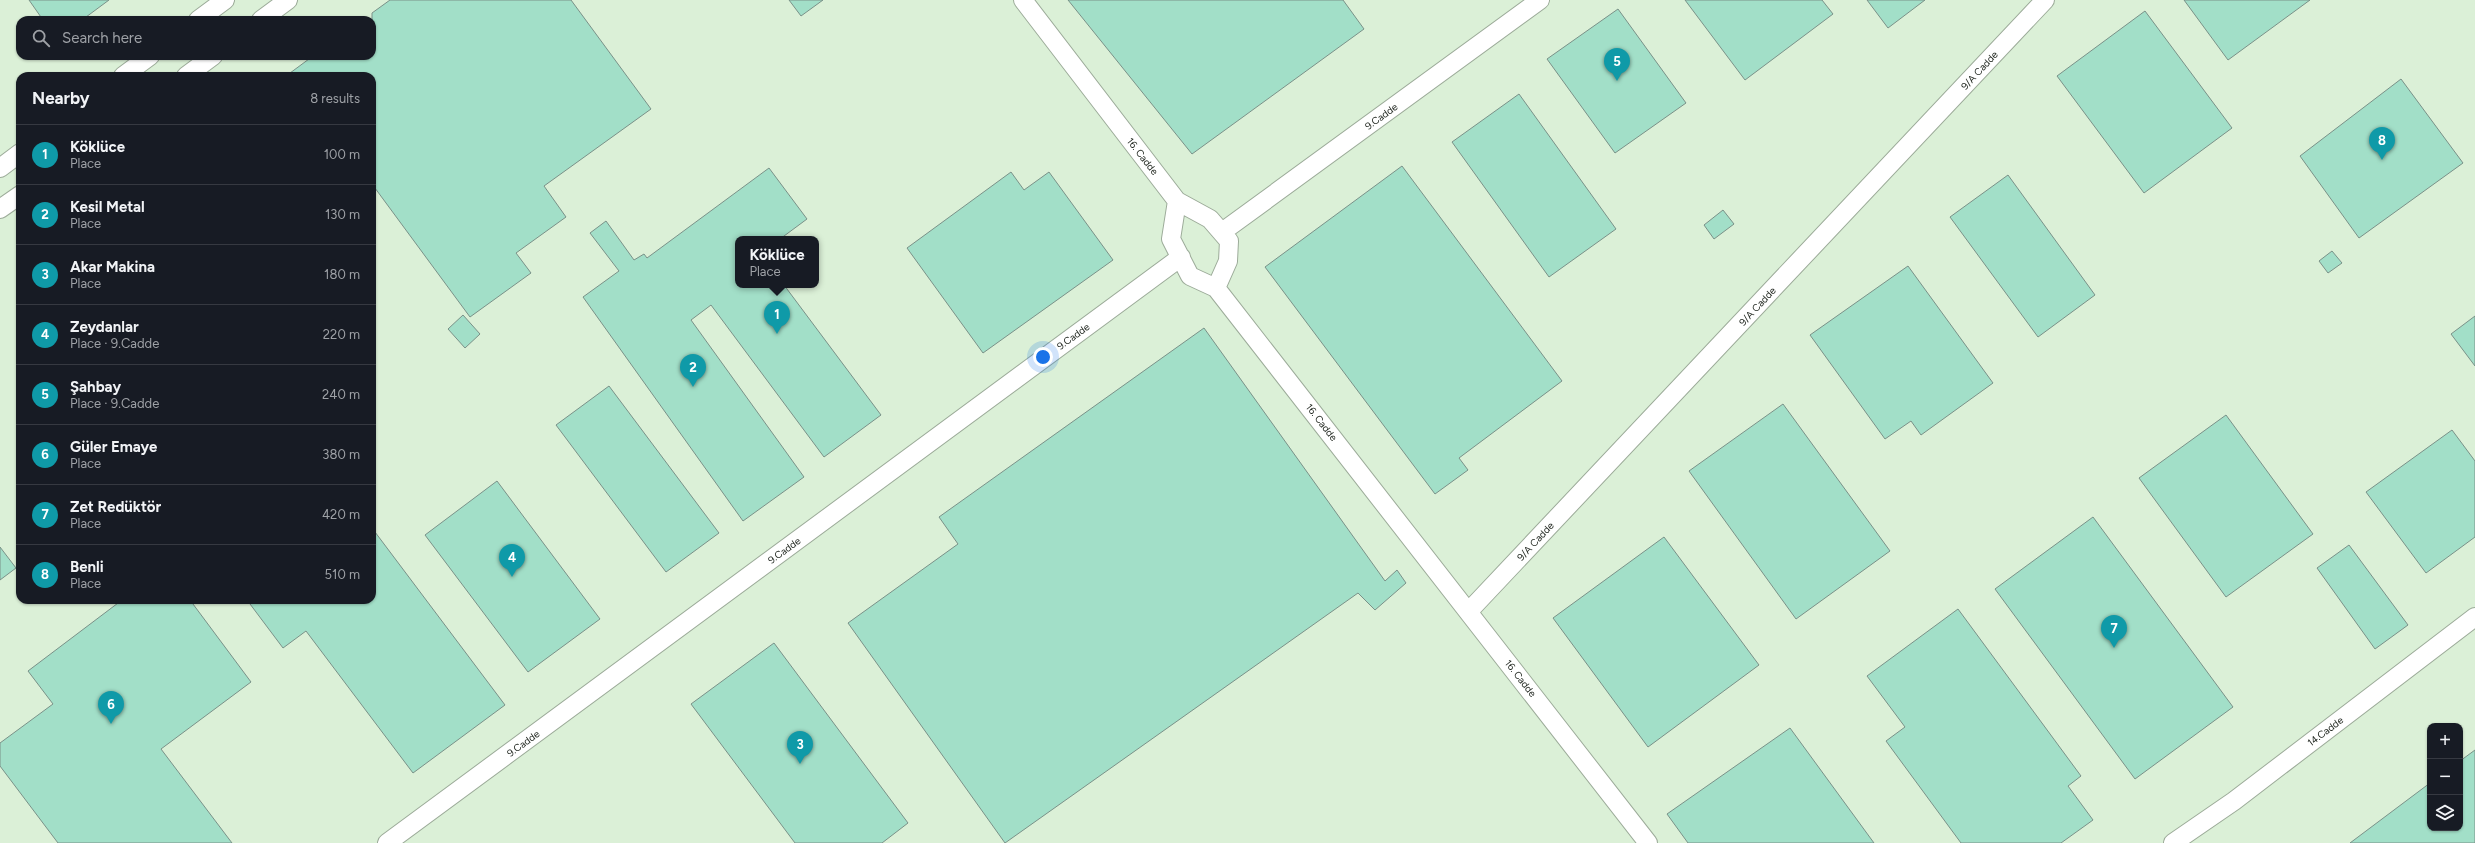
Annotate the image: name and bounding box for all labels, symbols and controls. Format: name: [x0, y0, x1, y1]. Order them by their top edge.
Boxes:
search box: [16, 16, 376, 60]
icon: search: [30, 27, 52, 49]
text: Search here: [62, 29, 142, 47]
pin: 5: [1604, 48, 1630, 81]
street label: 9/A Cadde: [1958, 48, 2001, 92]
text: Nearby: [32, 88, 90, 108]
text: 8 results: [310, 91, 360, 106]
street label: 9.Cadde: [1362, 100, 1401, 133]
pin: 8: [2369, 127, 2395, 160]
street label: 16. Cadde: [1124, 135, 1162, 178]
text: Köklüce: [70, 138, 125, 156]
text: 1: [42, 147, 48, 162]
text: 100 m: [324, 147, 360, 162]
text: Place: [70, 156, 101, 171]
text: Kesil Metal: [70, 198, 145, 216]
text: 2: [41, 207, 49, 222]
text: 130 m: [325, 207, 360, 222]
text: Place: [70, 216, 101, 231]
popup: [735, 236, 819, 288]
text: Köklüce: [749, 246, 805, 264]
text: Akar Makina: [70, 258, 155, 276]
text: Place: [749, 264, 781, 279]
text: 3: [41, 267, 49, 282]
text: 180 m: [324, 267, 360, 282]
text: Place: [70, 276, 101, 291]
street label: 9/A Cadde: [1736, 284, 1779, 328]
pin: 1: [764, 301, 790, 334]
text: Zeydanlar: [70, 318, 139, 336]
street label: 9.Cadde: [1054, 320, 1093, 353]
text: 4: [41, 327, 49, 342]
text: 220 m: [323, 327, 360, 342]
text: Place · 9.Cadde: [70, 336, 159, 351]
your location: [1033, 347, 1053, 367]
pin: 2: [680, 354, 706, 387]
text: Şahbay: [70, 378, 121, 396]
text: 5: [41, 387, 49, 402]
text: 240 m: [322, 387, 360, 402]
text: Place · 9.Cadde: [70, 396, 159, 411]
street label: 16. Cadde: [1303, 401, 1341, 444]
text: Güler Emaye: [70, 438, 157, 456]
text: 6: [41, 447, 49, 462]
text: 380 m: [322, 447, 360, 462]
text: Place: [70, 456, 101, 471]
text: Zet Redüktör: [70, 498, 161, 516]
text: 7: [41, 507, 49, 522]
text: 420 m: [322, 507, 360, 522]
text: Place: [70, 516, 101, 531]
street label: 9/A Cadde: [1514, 519, 1557, 563]
street label: 9.Cadde: [765, 534, 804, 567]
pin: 4: [499, 544, 525, 577]
text: Benli: [70, 558, 104, 576]
text: 8: [41, 567, 49, 582]
text: 510 m: [325, 567, 360, 582]
text: Place: [70, 576, 101, 591]
pin: 7: [2101, 615, 2127, 648]
street label: 16. Cadde: [1502, 657, 1540, 700]
pin: 6: [98, 691, 124, 724]
street label: 14.Cadde: [2305, 713, 2346, 749]
map controls: [2427, 723, 2463, 831]
button: +: [2427, 723, 2463, 759]
street label: 9.Cadde: [504, 727, 543, 760]
pin: 3: [787, 731, 813, 764]
button: −: [2427, 759, 2463, 795]
button: layers: [2427, 795, 2463, 831]

